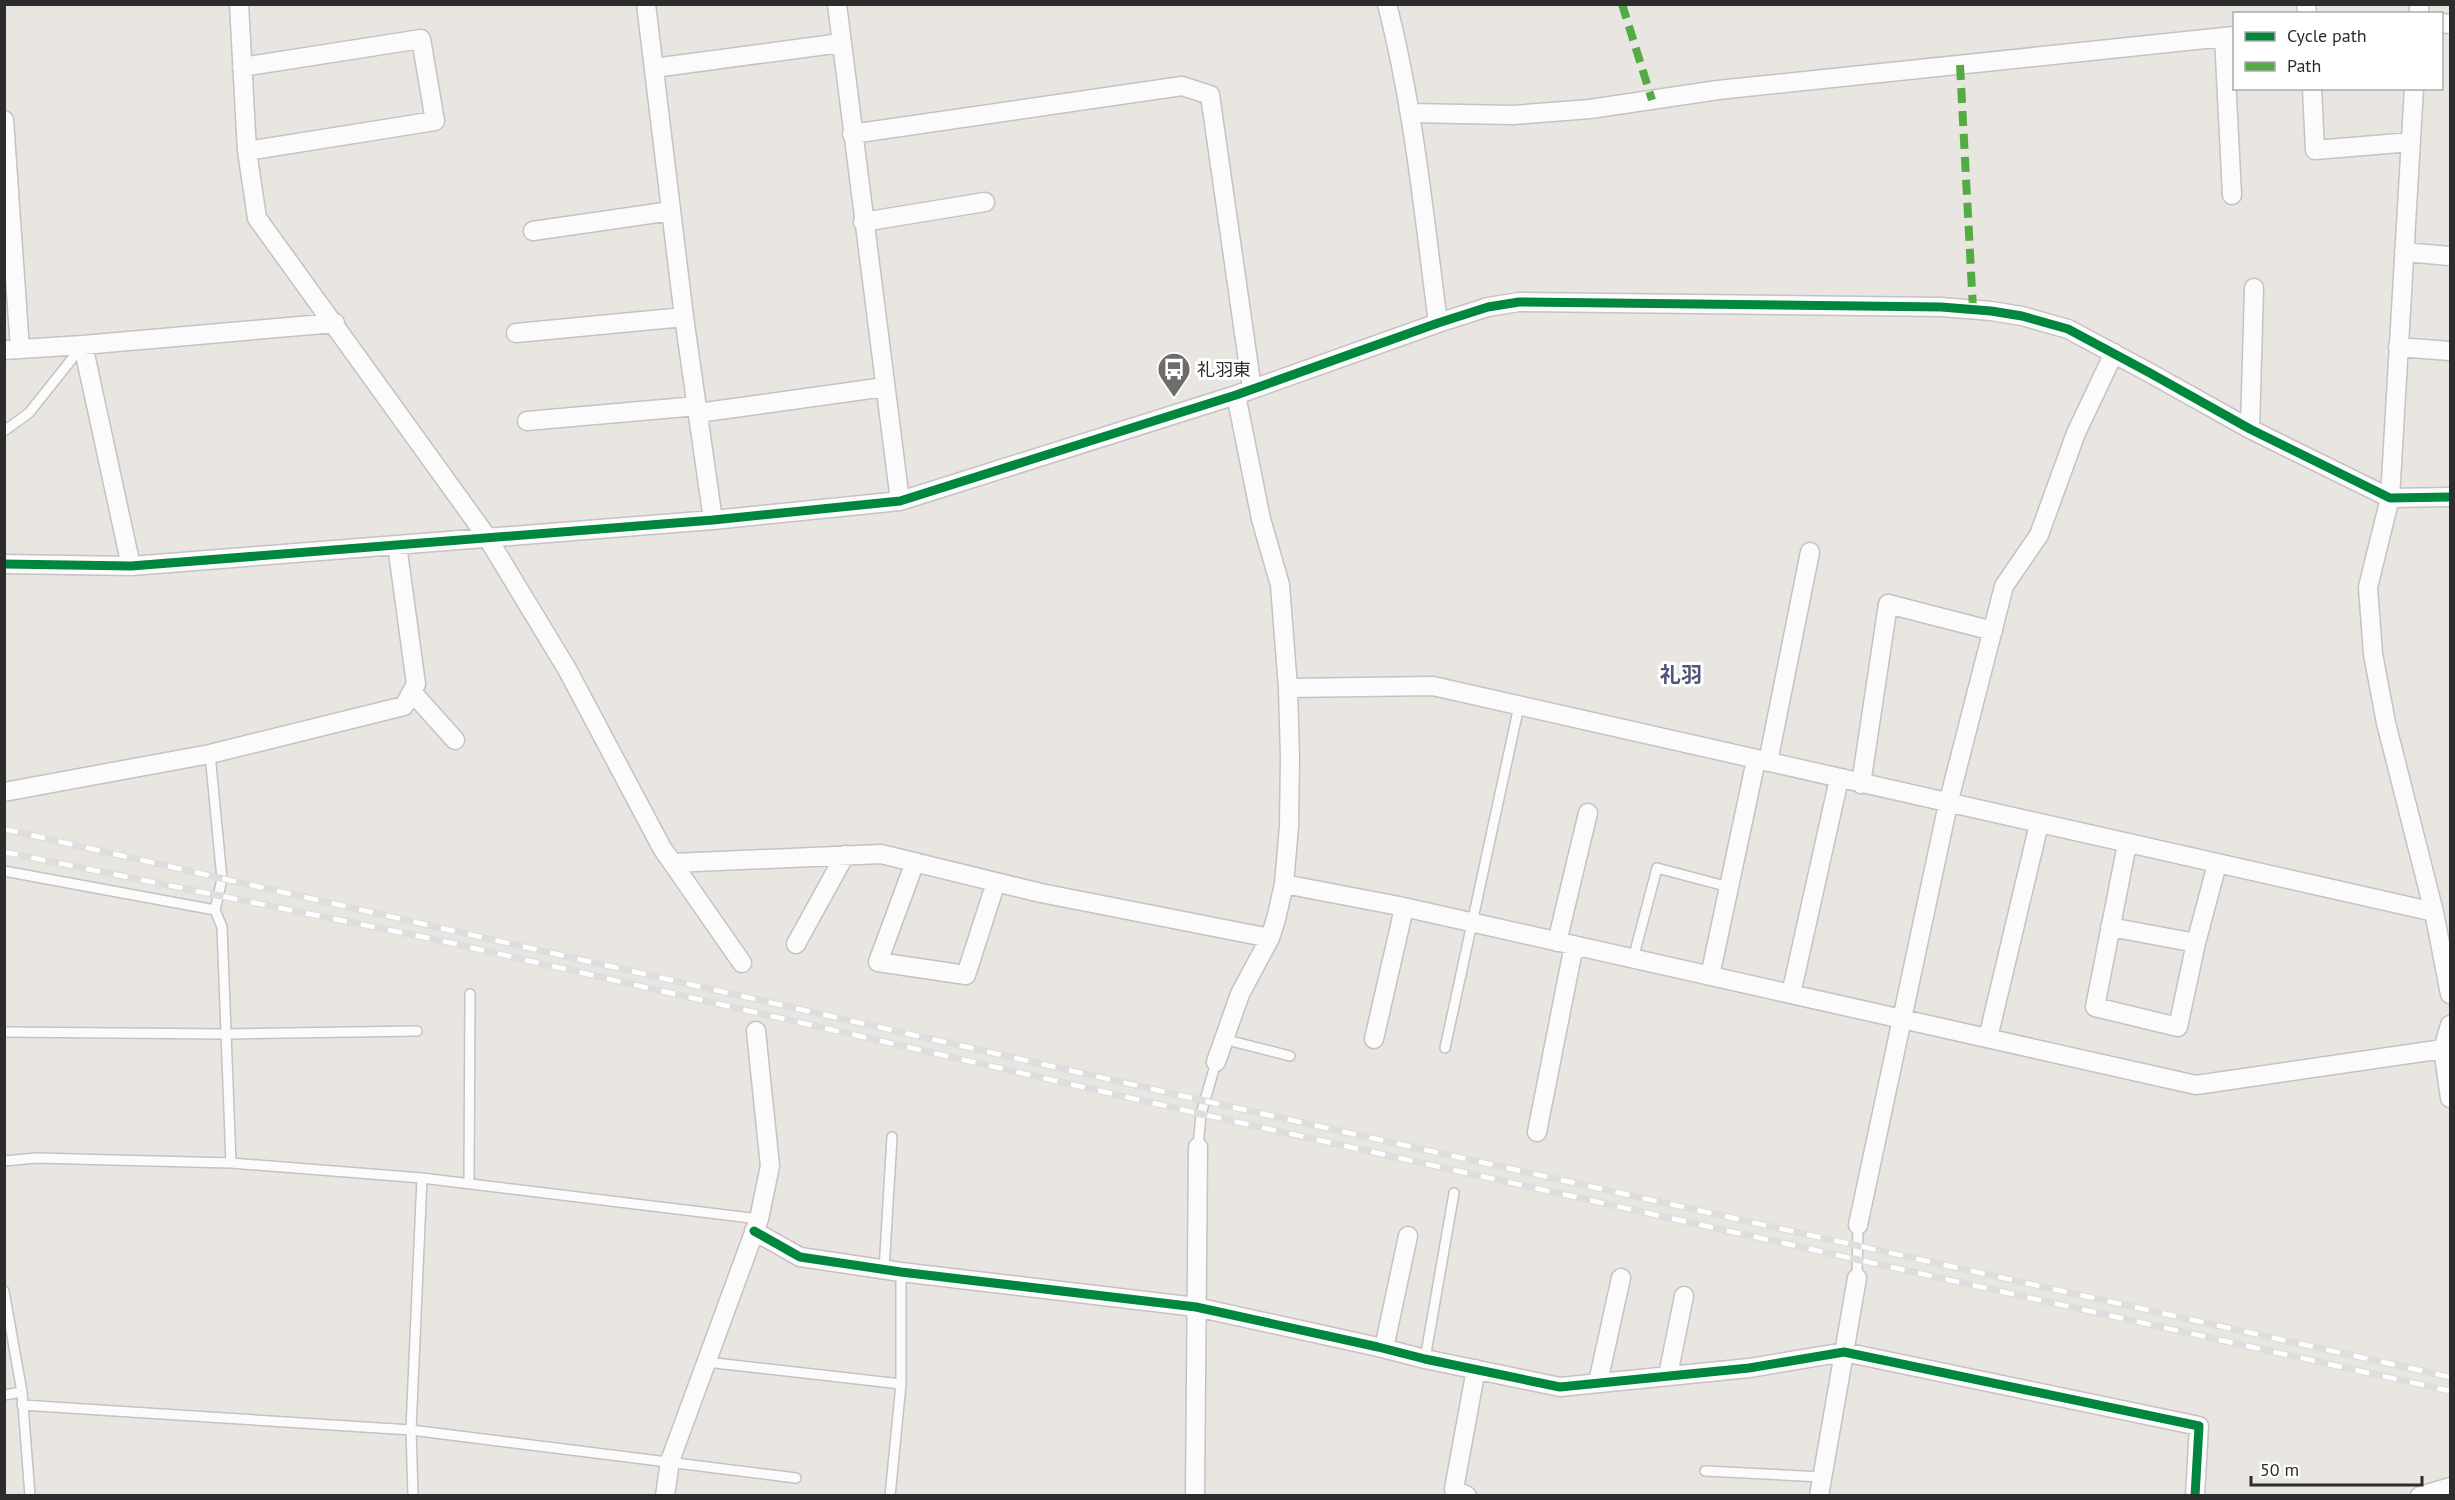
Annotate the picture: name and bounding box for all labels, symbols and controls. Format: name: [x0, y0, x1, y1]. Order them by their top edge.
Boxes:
legend: [2233, 12, 2443, 90]
text: Cycle path: [2287, 24, 2367, 47]
text: Path: [2287, 54, 2321, 77]
bus stop icon: 礼羽東: [1156, 351, 1192, 398]
place label: 礼羽東: [1197, 358, 1251, 381]
district label: 礼羽: [1660, 661, 1702, 688]
scale bar: [2251, 1449, 2422, 1487]
text: 50 m: [2260, 1458, 2299, 1481]

